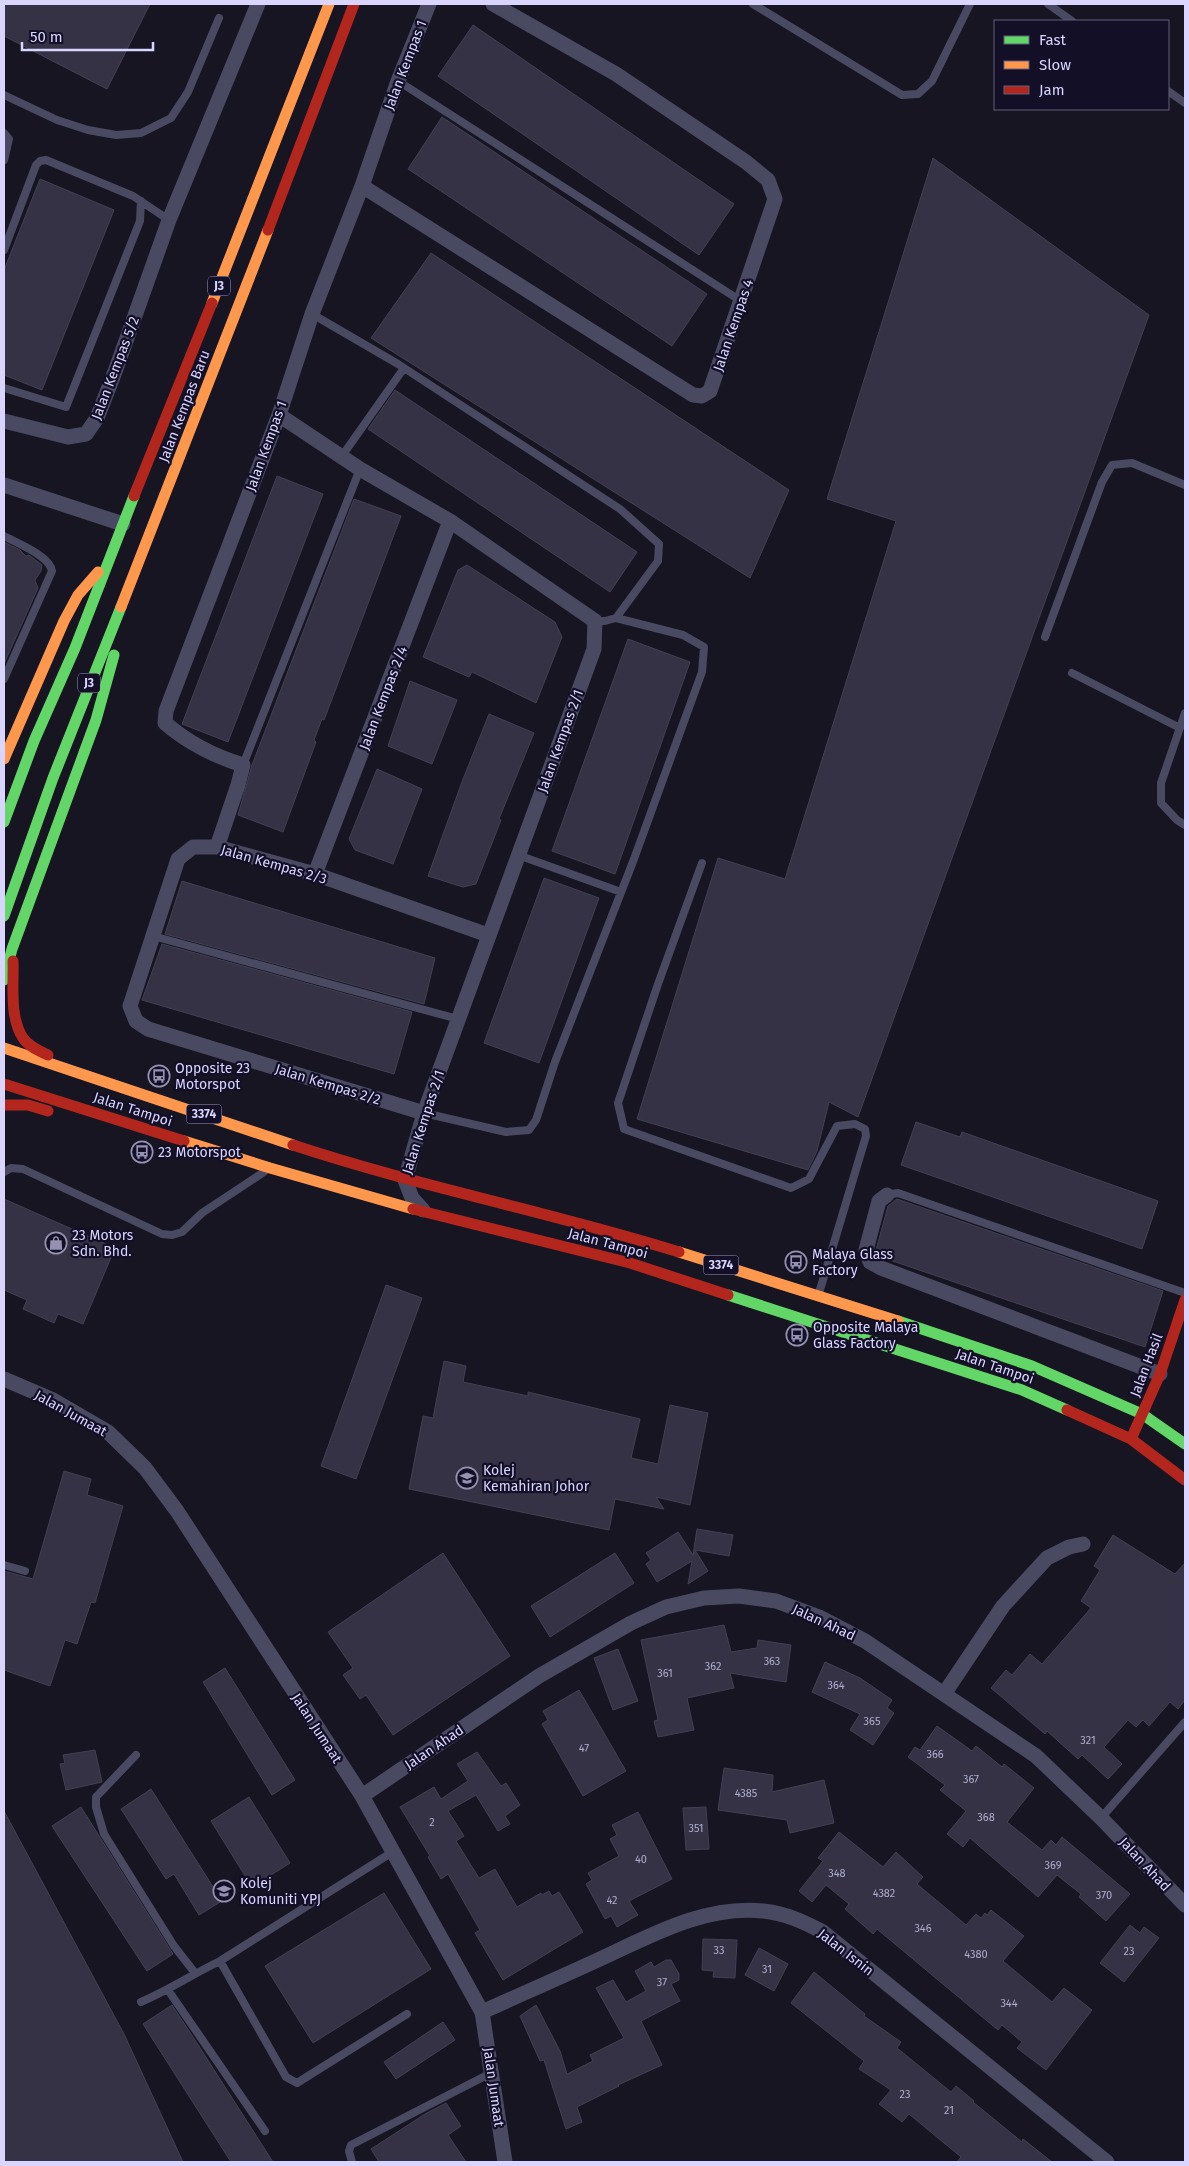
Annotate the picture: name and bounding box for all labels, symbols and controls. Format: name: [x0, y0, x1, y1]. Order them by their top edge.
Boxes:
street label: Jalan Kempas 1: [381, 18, 430, 113]
scale bar: [22, 20, 154, 52]
legend: [994, 20, 1169, 110]
text: 50 m: [30, 28, 63, 46]
text: Fast: [1039, 31, 1066, 49]
text: Slow: [1039, 56, 1071, 74]
text: Jam: [1039, 81, 1065, 99]
road number: J3: [208, 276, 230, 296]
street label: Jalan Kempas 4: [710, 276, 757, 373]
street label: Jalan Kempas 5/2: [88, 314, 143, 422]
street label: Jalan Kempas Baru: [155, 348, 214, 465]
street label: Jalan Kempas 1: [242, 399, 291, 494]
street label: Jalan Kempas 2/4: [356, 643, 411, 752]
road number: J3: [78, 674, 100, 692]
street label: Jalan Kempas 2/1: [534, 687, 587, 795]
street label: Jalan Kempas 2/3: [219, 841, 329, 888]
place label: Opposite 23 Motorspot: [175, 1060, 250, 1093]
street label: Jalan Kempas 2/2: [273, 1060, 383, 1109]
bus stop icon: Opposite 23 Motorspot: [147, 1064, 171, 1088]
street label: Jalan Kempas 2/1: [399, 1068, 448, 1176]
street label: Jalan Tampoi: [91, 1089, 174, 1130]
road number: 3374: [186, 1104, 222, 1124]
bus stop icon: 23 Motorspot: [130, 1140, 154, 1164]
place label: 23 Motorspot: [158, 1144, 242, 1161]
street label: Jalan Tampoi: [566, 1225, 650, 1262]
place label: 23 Motors Sdn. Bhd.: [72, 1227, 134, 1260]
shop icon: 23 Motors Sdn. Bhd.: [44, 1231, 68, 1255]
place label: Malaya Glass Factory: [812, 1246, 894, 1279]
bus stop icon: Malaya Glass Factory: [784, 1250, 808, 1274]
road number: 3374: [704, 1256, 738, 1274]
place label: Opposite Malaya Glass Factory: [813, 1319, 918, 1352]
bus stop icon: Opposite Malaya Glass Factory: [785, 1323, 809, 1347]
street label: Jalan Hasil: [1127, 1331, 1166, 1399]
street label: Jalan Tampoi: [953, 1345, 1036, 1388]
street label: Jalan Jumaat: [32, 1387, 111, 1441]
place label: Kolej Kemahiran Johor: [483, 1462, 590, 1495]
school or university icon: Kolej Kemahiran Johor: [455, 1466, 479, 1490]
street label: Jalan Ahad: [790, 1600, 858, 1644]
house number: 363: [764, 1655, 780, 1668]
house number: 362: [705, 1660, 721, 1673]
house number: 361: [657, 1667, 673, 1680]
house number: 364: [827, 1679, 845, 1692]
street label: Jalan Jumaat: [288, 1690, 346, 1767]
house number: 365: [864, 1715, 881, 1728]
street label: Jalan Ahad: [402, 1721, 467, 1773]
house number: 321: [1080, 1734, 1096, 1747]
house number: 47: [579, 1742, 589, 1755]
house number: 366: [926, 1748, 944, 1761]
house number: 367: [963, 1773, 979, 1786]
house number: 4385: [735, 1787, 758, 1800]
house number: 368: [977, 1811, 995, 1824]
house number: 2: [429, 1816, 435, 1829]
house number: 351: [688, 1822, 704, 1835]
street label: Jalan Ahad: [1115, 1834, 1174, 1895]
house number: 40: [635, 1853, 647, 1866]
house number: 369: [1045, 1859, 1062, 1872]
house number: 348: [828, 1867, 846, 1880]
place label: Kolej Komuniti YPJ: [240, 1875, 321, 1908]
school or university icon: Kolej Komuniti YPJ: [212, 1879, 236, 1903]
house number: 4382: [873, 1887, 895, 1900]
house number: 370: [1096, 1889, 1112, 1902]
house number: 42: [606, 1894, 618, 1907]
house number: 346: [914, 1922, 932, 1935]
street label: Jalan Isnin: [814, 1925, 877, 1980]
house number: 33: [714, 1944, 724, 1957]
house number: 23: [1124, 1945, 1134, 1958]
house number: 4380: [964, 1948, 988, 1961]
house number: 31: [762, 1963, 772, 1976]
house number: 37: [657, 1976, 667, 1989]
house number: 344: [1000, 1997, 1018, 2010]
street label: Jalan Jumaat: [480, 2046, 508, 2129]
house number: 23: [900, 2088, 910, 2101]
house number: 21: [944, 2104, 954, 2117]

